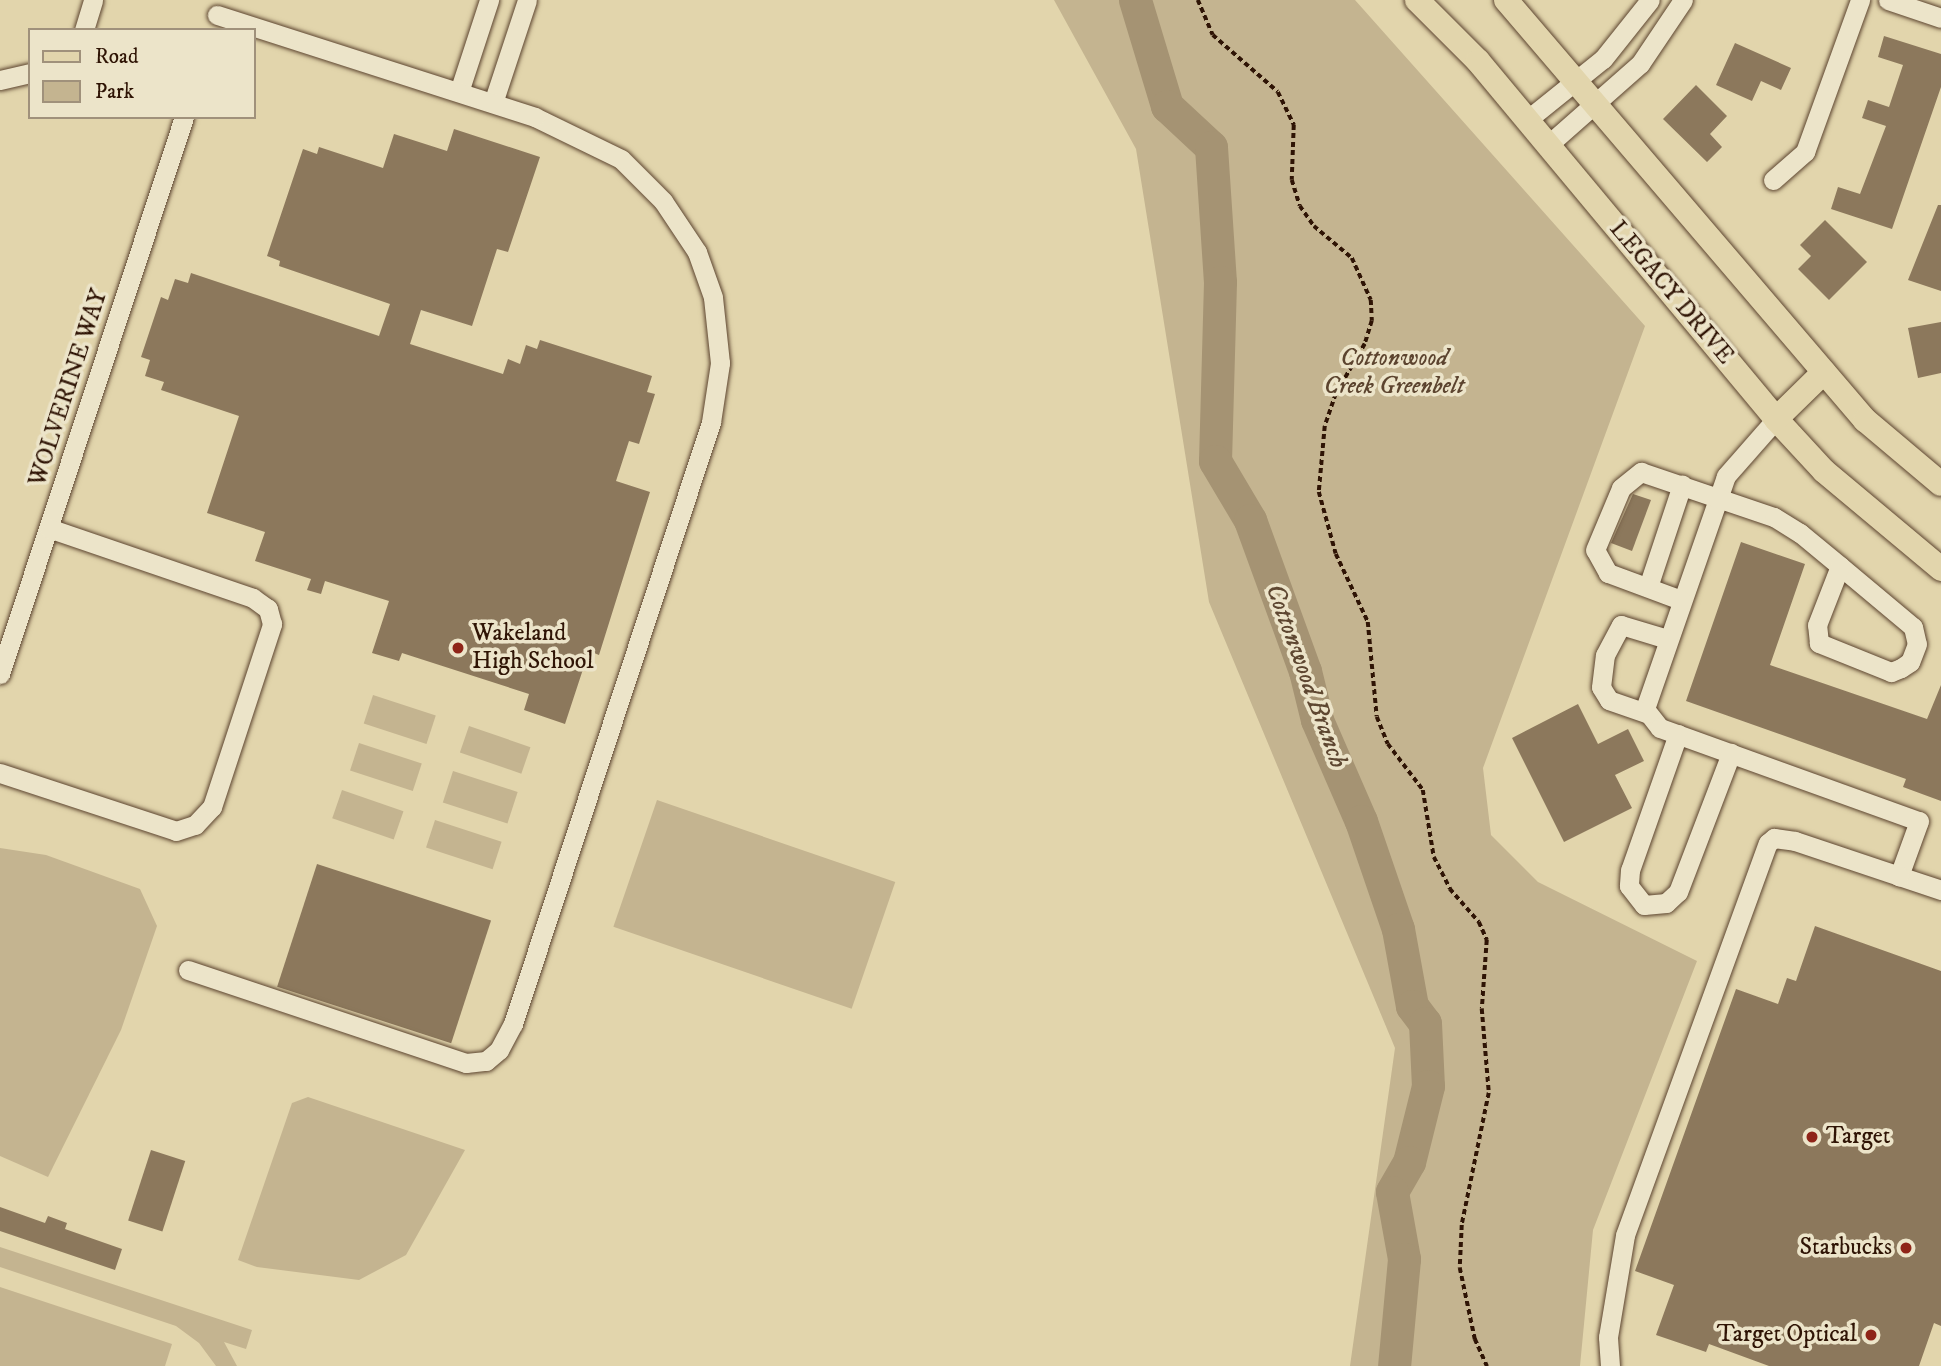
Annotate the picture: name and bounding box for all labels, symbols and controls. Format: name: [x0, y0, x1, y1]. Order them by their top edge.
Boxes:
legend: [28, 28, 256, 119]
text: Road: [95, 44, 139, 70]
text: Park: [95, 79, 134, 105]
street label: LEGACY DRIVE: [1603, 216, 1739, 370]
street label: WOLVERINE WAY: [24, 286, 114, 490]
park label: Cottonwood Creek Greenbelt: [1324, 345, 1464, 401]
water label: Cottonwood Branch: [1258, 580, 1354, 772]
place label: Wakeland High School: [472, 620, 594, 676]
marker: Wakeland High School: [450, 640, 466, 656]
place label: Target: [1826, 1123, 1890, 1151]
marker: Target: [1804, 1129, 1820, 1145]
place label: Starbucks: [1800, 1234, 1892, 1262]
marker: Starbucks: [1898, 1240, 1914, 1256]
place label: Target Optical: [1717, 1321, 1857, 1349]
marker: Target Optical: [1863, 1327, 1879, 1343]

